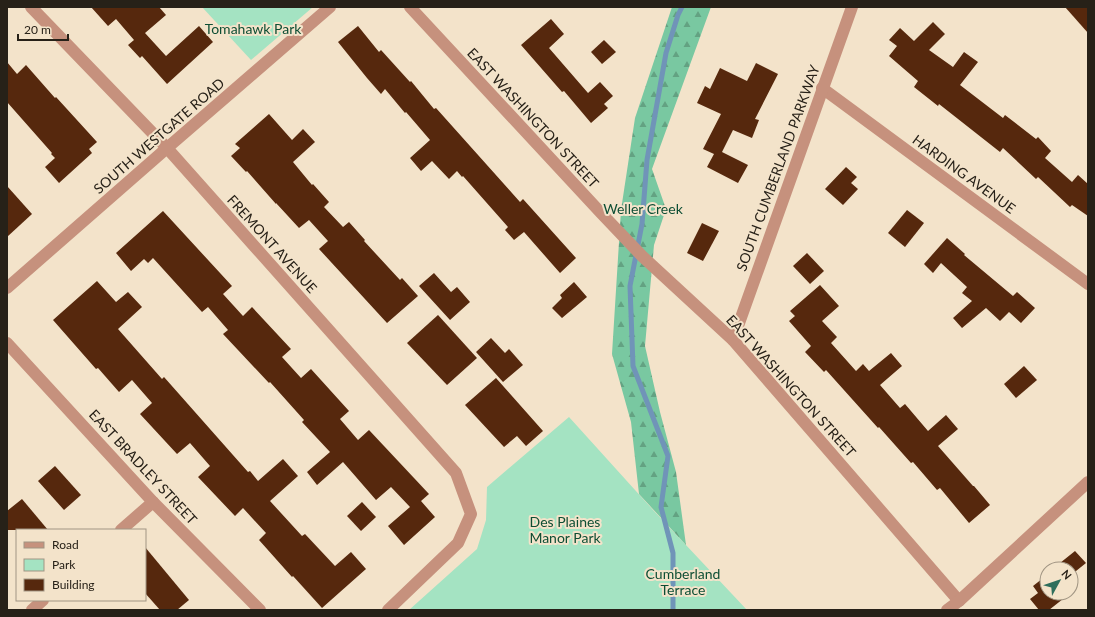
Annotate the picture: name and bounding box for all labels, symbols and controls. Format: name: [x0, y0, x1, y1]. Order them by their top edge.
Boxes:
scale bar: [18, 16, 68, 42]
park label: Tomahawk Park: [205, 20, 302, 37]
text: 20 m: [24, 22, 51, 37]
street label: EAST WASHINGTON STREET: [464, 44, 603, 192]
street label: SOUTH CUMBERLAND PARKWAY: [732, 62, 823, 273]
street label: SOUTH WESTGATE ROAD: [90, 74, 228, 197]
street label: HARDING AVENUE: [910, 131, 1019, 217]
street label: FREMONT AVENUE: [224, 191, 321, 296]
park label: Weller Creek: [603, 200, 684, 217]
street label: EAST WASHINGTON STREET: [723, 311, 860, 461]
street label: EAST BRADLEY STREET: [86, 406, 201, 528]
park label: Des Plaines Manor Park: [529, 513, 602, 546]
legend: [16, 529, 146, 601]
text: Road: [52, 537, 79, 552]
text: Park: [52, 557, 76, 572]
north arrow: [1039, 561, 1079, 601]
park label: Cumberland Terrace: [646, 565, 720, 598]
text: N: [1059, 567, 1075, 582]
text: Building: [52, 577, 95, 592]

